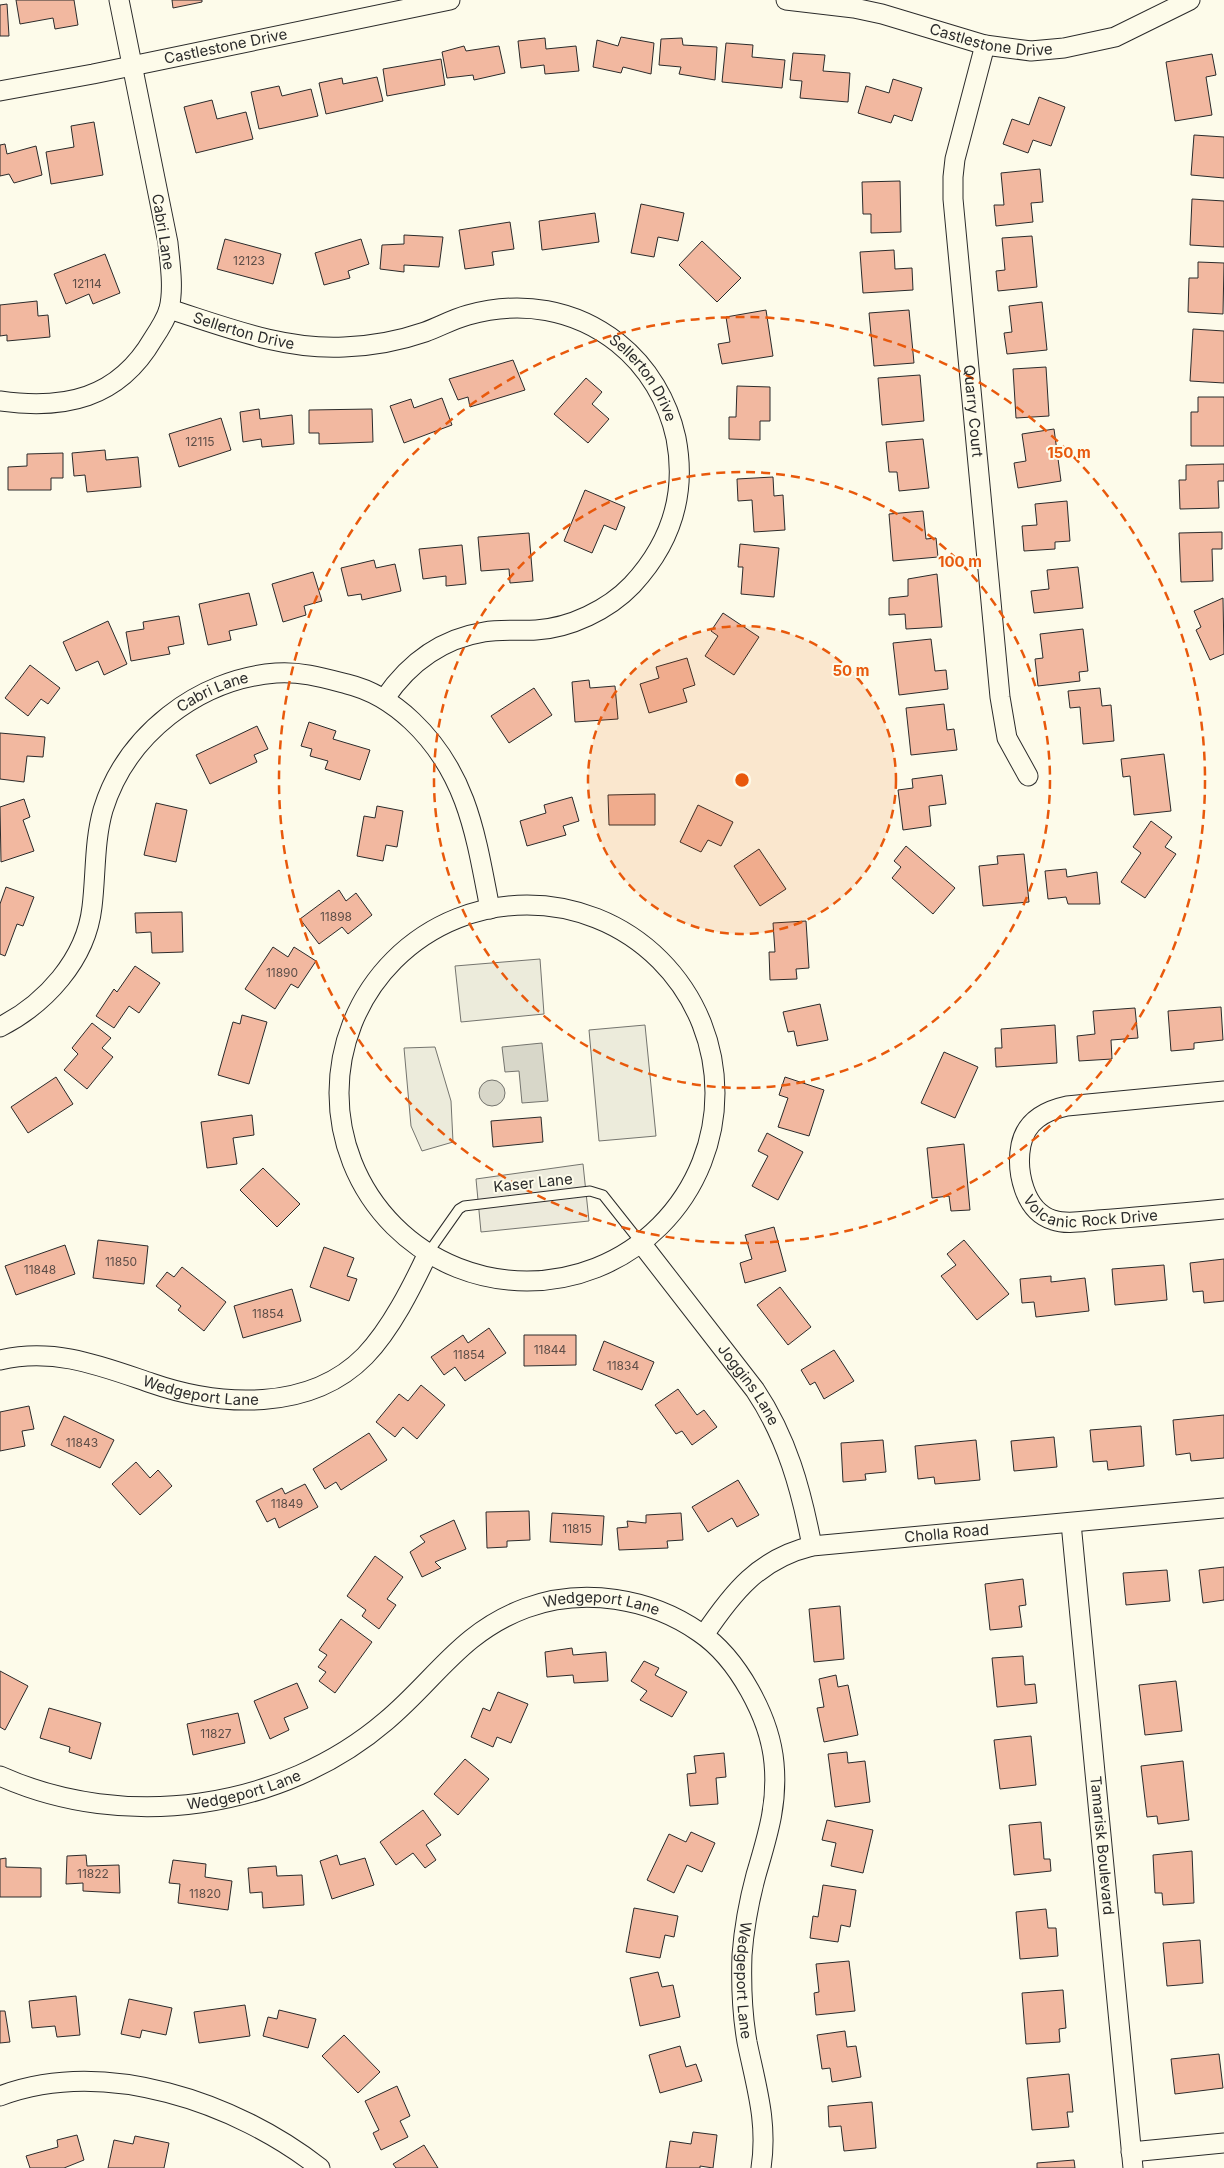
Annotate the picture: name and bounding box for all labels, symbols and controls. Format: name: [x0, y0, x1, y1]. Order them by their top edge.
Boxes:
street label: Castlestone Drive: [927, 19, 1053, 60]
street label: Castlestone Drive: [162, 24, 289, 68]
street label: Cabri Lane: [148, 193, 179, 271]
house number: 12123: [233, 253, 265, 268]
house number: 12114: [72, 276, 102, 291]
street label: Sellerton Drive: [191, 307, 296, 353]
street label: Sellerton Drive: [606, 330, 681, 424]
street label: Quarry Court: [960, 364, 987, 458]
house number: 12115: [185, 434, 215, 449]
text: 150 m: [1047, 443, 1091, 462]
text: 100 m: [938, 552, 982, 571]
text: 50 m: [833, 661, 869, 680]
street label: Cabri Lane: [173, 668, 250, 716]
centre of rings: [733, 771, 751, 789]
house number: 11898: [320, 909, 352, 924]
house number: 11890: [266, 965, 298, 980]
street label: Kaser Lane: [492, 1169, 573, 1196]
street label: Volcanic Rock Drive: [1019, 1191, 1159, 1232]
house number: 11850: [105, 1254, 137, 1269]
house number: 11848: [24, 1262, 56, 1277]
house number: 11854: [252, 1306, 284, 1321]
street label: Joggins Lane: [714, 1340, 784, 1428]
house number: 11844: [534, 1342, 567, 1357]
house number: 11854: [453, 1347, 485, 1362]
house number: 11834: [607, 1358, 639, 1373]
street label: Wedgeport Lane: [141, 1371, 259, 1409]
house number: 11843: [66, 1435, 98, 1450]
house number: 11849: [271, 1496, 303, 1511]
street label: Cholla Road: [903, 1520, 990, 1546]
house number: 11815: [562, 1521, 592, 1536]
street label: Wedgeport Lane: [541, 1587, 663, 1619]
house number: 11827: [200, 1726, 232, 1741]
street label: Wedgeport Lane: [186, 1765, 304, 1814]
street label: Tamarisk Boulevard: [1086, 1775, 1119, 1916]
house number: 11822: [77, 1866, 109, 1881]
house number: 11820: [189, 1886, 221, 1901]
street label: Wedgeport Lane: [733, 1920, 756, 2040]

